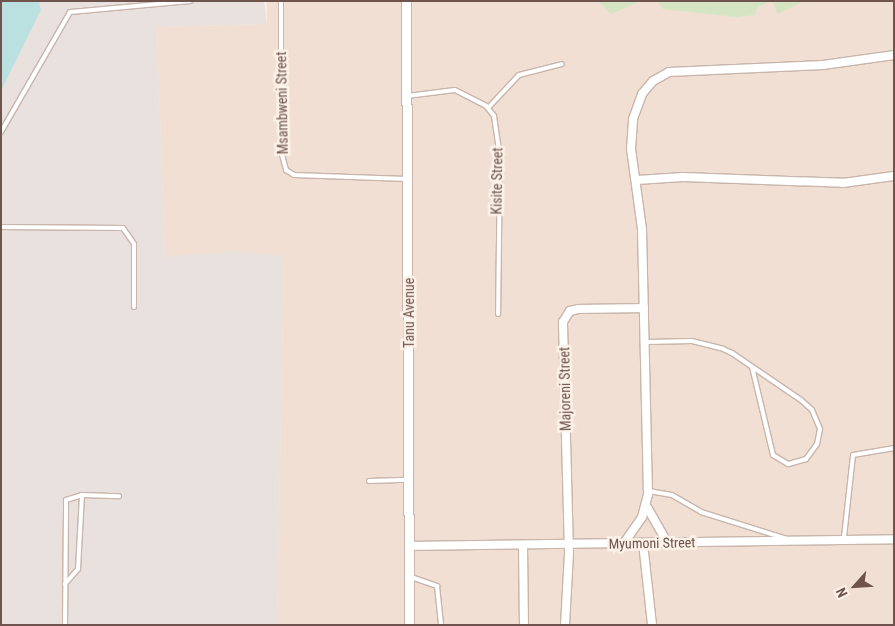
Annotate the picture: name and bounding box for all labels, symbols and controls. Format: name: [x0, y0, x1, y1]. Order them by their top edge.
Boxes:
street label: Msambweni Street: [273, 51, 291, 155]
street label: Kisite Street: [488, 147, 506, 215]
street label: Tanu Avenue: [401, 278, 417, 348]
street label: Majoreni Street: [556, 347, 574, 431]
street label: Myumoni Street: [608, 534, 696, 552]
north arrow: [830, 561, 880, 611]
text: N: [832, 585, 851, 600]

